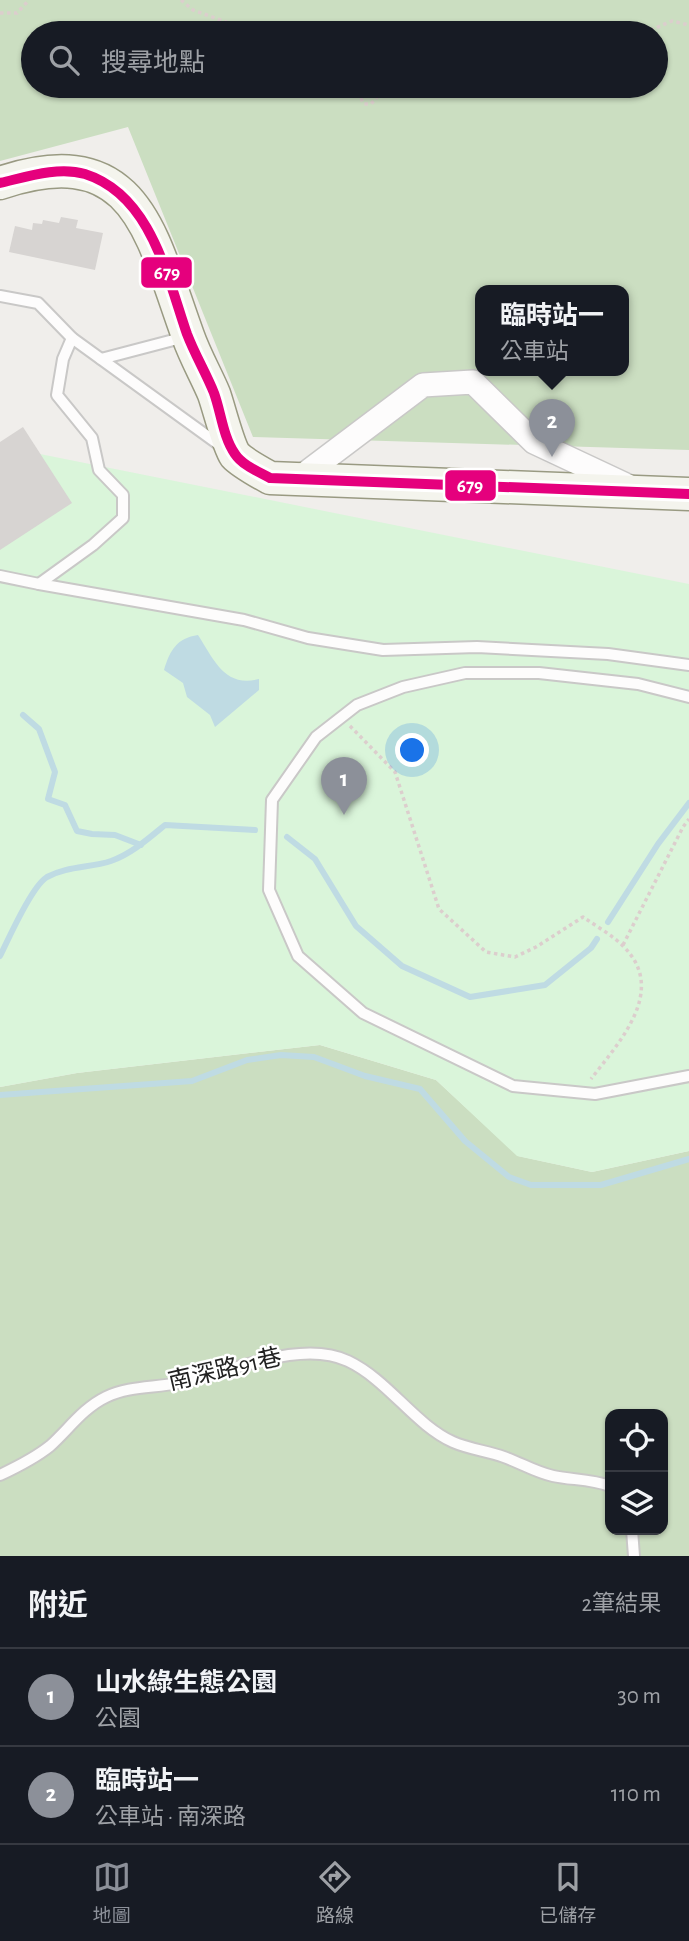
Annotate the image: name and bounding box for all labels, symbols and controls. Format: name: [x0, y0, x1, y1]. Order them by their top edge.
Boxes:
search box: [21, 21, 668, 98]
icon: search: [45, 41, 83, 79]
text: 搜尋地點: [101, 50, 205, 76]
line badge: 679: [140, 256, 193, 289]
text: 679: [154, 264, 180, 283]
popup: [475, 285, 629, 376]
text: 臨時站一: [500, 303, 604, 329]
text: 公車站: [500, 341, 569, 364]
pin: 2: [529, 399, 575, 457]
line badge: 679: [444, 469, 497, 502]
text: 679: [457, 477, 483, 496]
your location: [395, 733, 429, 767]
pin: 1: [321, 757, 367, 815]
street label: 南深路91巷: [166, 1343, 284, 1395]
map controls: [605, 1409, 668, 1535]
button: locate: [605, 1409, 668, 1472]
button: layers: [605, 1472, 668, 1535]
text: 附近: [28, 1591, 88, 1621]
text: 2筆結果: [582, 1593, 661, 1616]
text: 山水綠生態公園: [95, 1670, 277, 1696]
text: 1: [47, 1685, 55, 1708]
text: 30 m: [617, 1685, 661, 1708]
text: 公園: [95, 1708, 141, 1731]
text: 臨時站一: [95, 1768, 199, 1794]
text: 2: [46, 1783, 56, 1806]
text: 110 m: [611, 1783, 661, 1806]
text: 公車站 · 南深路: [95, 1806, 246, 1829]
tab: 地圖: [93, 1858, 131, 1928]
tab: 路線: [316, 1858, 354, 1928]
tab: 已儲存: [539, 1858, 596, 1928]

